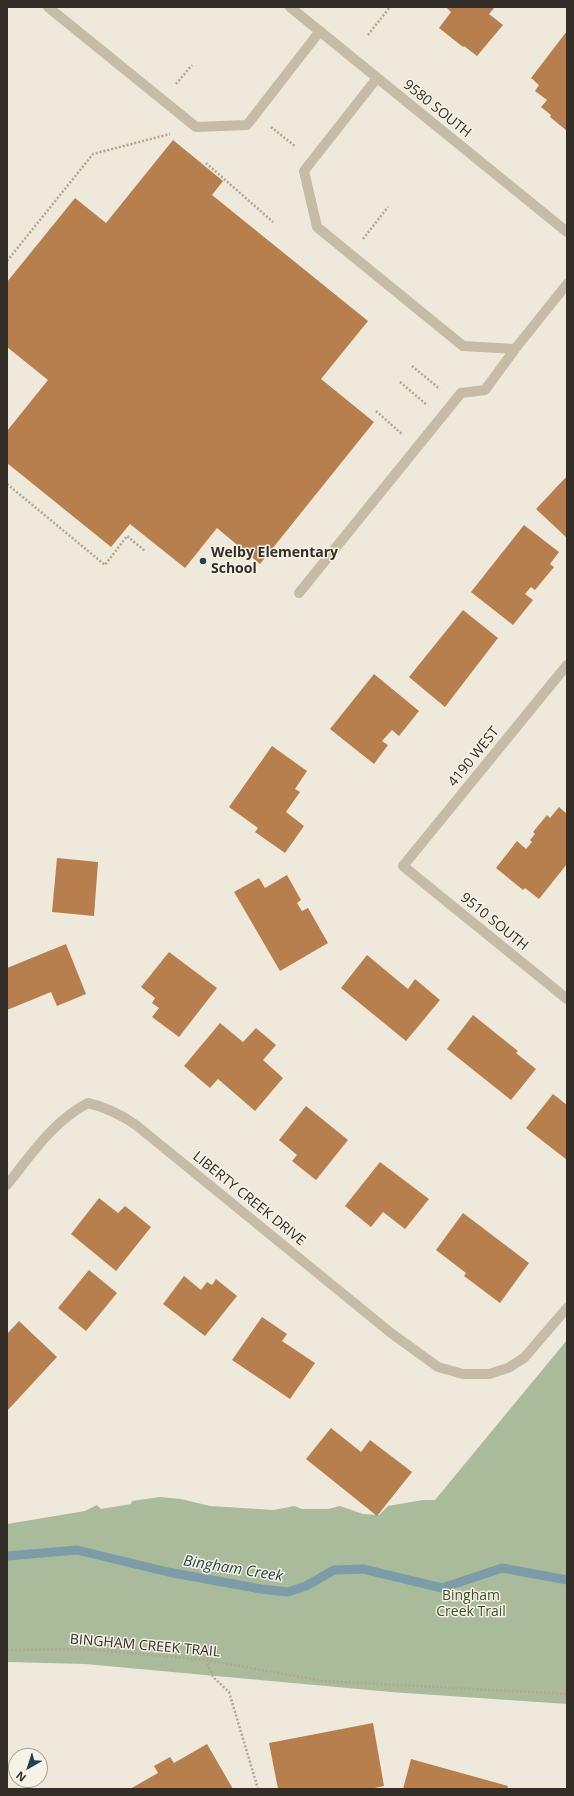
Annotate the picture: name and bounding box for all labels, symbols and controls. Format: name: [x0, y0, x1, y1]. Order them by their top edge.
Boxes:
street label: 9580 SOUTH: [400, 77, 474, 141]
place label: Welby Elementary School: [211, 545, 338, 578]
marker: Welby Elementary School: [198, 556, 208, 566]
street label: 4190 WEST: [445, 724, 503, 790]
street label: 9510 SOUTH: [457, 890, 531, 954]
street label: LIBERTY CREEK DRIVE: [189, 1148, 309, 1250]
water label: Bingham Creek: [182, 1552, 284, 1586]
park label: Bingham Creek Trail: [436, 1588, 506, 1620]
street label: BINGHAM CREEK TRAIL: [69, 1631, 221, 1661]
north arrow: [8, 1748, 48, 1788]
text: N: [13, 1768, 29, 1786]

